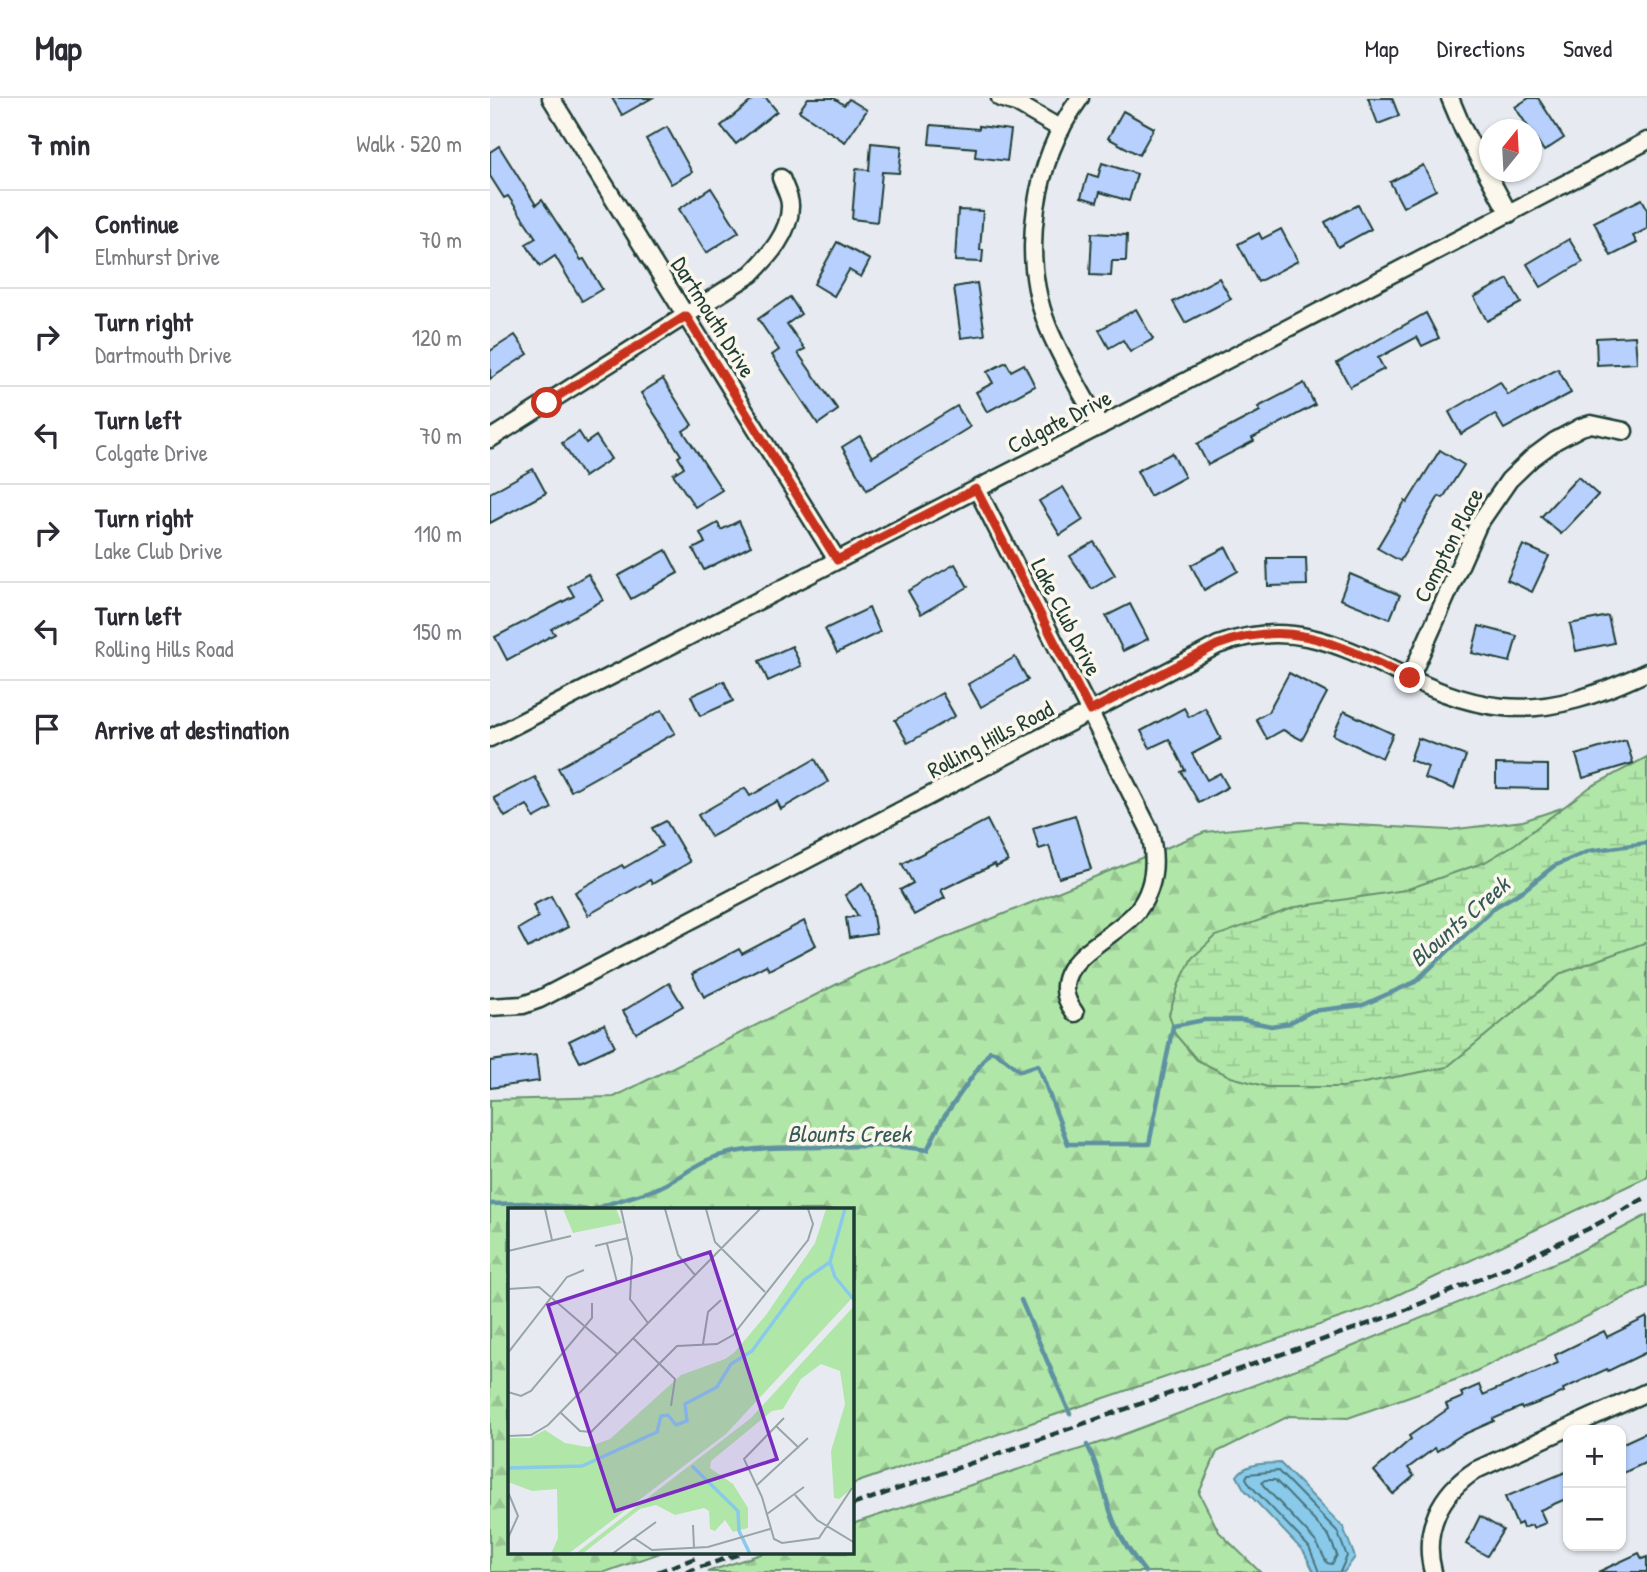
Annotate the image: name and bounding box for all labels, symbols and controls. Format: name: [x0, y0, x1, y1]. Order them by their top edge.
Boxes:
text: Map: [35, 26, 82, 70]
text: Map: [1365, 32, 1399, 64]
text: Directions: [1437, 32, 1525, 64]
text: Saved: [1563, 32, 1612, 64]
north arrow: [1479, 119, 1542, 182]
text: 7 min: [28, 124, 90, 164]
text: Walk · 520 m: [356, 128, 462, 159]
text: Continue: [95, 206, 179, 241]
icon: ahead: [28, 220, 66, 258]
text: 70 m: [419, 224, 462, 255]
text: Elmhurst Drive: [95, 241, 220, 272]
street label: Dartmouth Drive: [665, 251, 763, 383]
text: Turn right: [95, 304, 193, 339]
icon: right: [28, 318, 66, 356]
text: 120 m: [412, 322, 462, 353]
text: Dartmouth Drive: [95, 339, 232, 370]
street label: Colgate Drive: [1002, 382, 1116, 460]
route start: [531, 387, 562, 418]
text: Turn left: [95, 402, 181, 437]
icon: left: [28, 416, 66, 454]
text: 70 m: [419, 420, 462, 451]
text: Colgate Drive: [95, 437, 208, 468]
street label: Compton Place: [1406, 482, 1490, 608]
text: Turn right: [95, 500, 193, 535]
icon: right: [28, 514, 66, 552]
text: 110 m: [414, 518, 462, 549]
text: Lake Club Drive: [95, 535, 223, 566]
street label: Lake Club Drive: [1024, 553, 1110, 681]
text: Turn left: [95, 598, 181, 633]
icon: left: [28, 612, 66, 650]
text: 150 m: [413, 616, 462, 647]
text: Rolling Hills Road: [95, 633, 233, 664]
route end: [1394, 662, 1425, 693]
street label: Rolling Hills Road: [922, 693, 1058, 785]
icon: arrive: [28, 710, 66, 748]
text: Arrive at destination: [95, 712, 290, 747]
water label: Blounts Creek: [1402, 867, 1518, 973]
water label: Blounts Creek: [787, 1117, 913, 1149]
inset map: [508, 1208, 854, 1554]
map controls: [1563, 1425, 1626, 1551]
button: +: [1563, 1425, 1626, 1488]
button: −: [1563, 1488, 1626, 1551]

